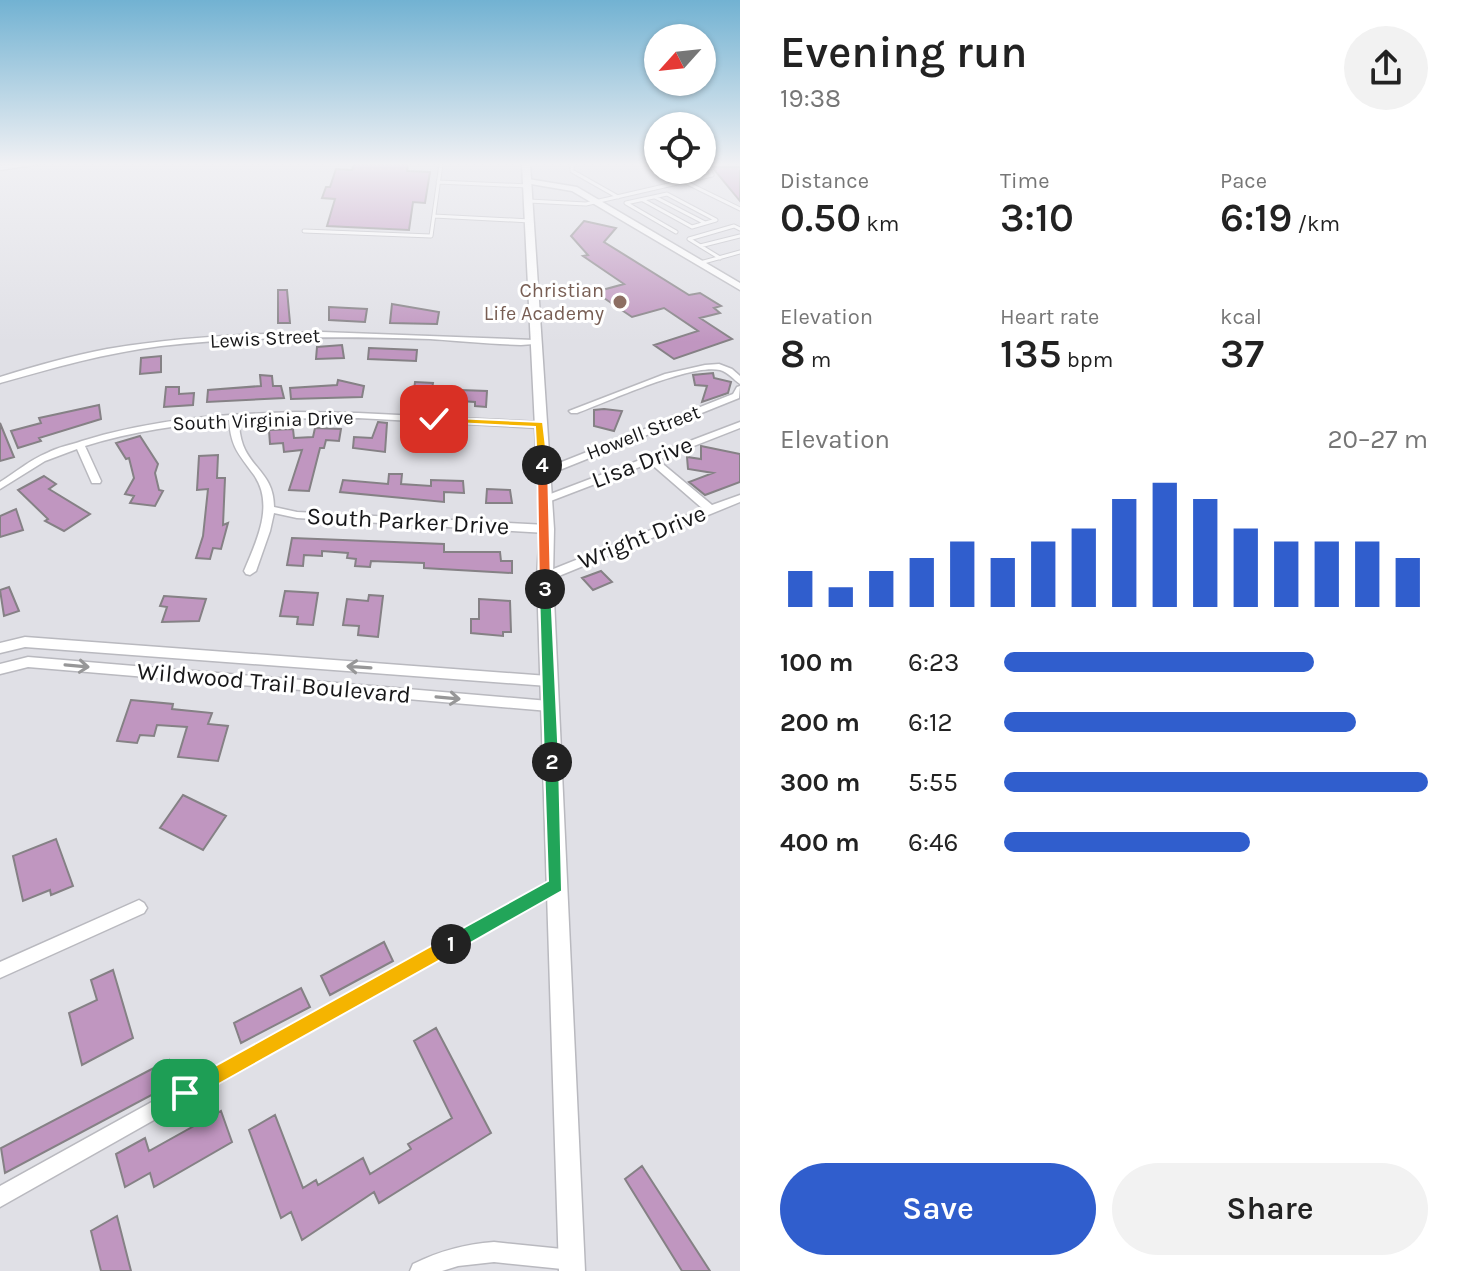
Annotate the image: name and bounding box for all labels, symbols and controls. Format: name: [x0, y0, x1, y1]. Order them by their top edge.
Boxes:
north arrow: [644, 24, 716, 96]
map controls: [644, 24, 716, 184]
button: share: [1344, 26, 1428, 110]
text: Evening run: [780, 27, 1027, 78]
text: 19:38: [780, 83, 841, 114]
button: locate: [644, 112, 716, 184]
text: Distance: [780, 168, 869, 194]
text: Time: [1000, 168, 1049, 194]
text: Pace: [1220, 168, 1267, 194]
text: 0.50: [780, 194, 861, 241]
text: 3:10: [1000, 194, 1074, 241]
text: 6:19: [1220, 194, 1292, 241]
text: km: [861, 211, 899, 237]
text: /km: [1292, 211, 1340, 237]
place label: Christian Life Academy: [484, 279, 604, 325]
marker: Christian Life Academy: [611, 293, 629, 311]
text: Elevation: [780, 304, 873, 330]
text: Heart rate: [1000, 304, 1099, 330]
text: kcal: [1220, 304, 1262, 330]
street label: Lewis Street: [209, 324, 321, 353]
text: 8: [780, 330, 806, 377]
text: 135: [1000, 330, 1062, 377]
text: 37: [1220, 330, 1264, 377]
text: m: [806, 347, 831, 373]
text: bpm: [1062, 347, 1113, 373]
pin: [400, 385, 468, 453]
icon: check: [412, 397, 456, 441]
street label: Howell Street: [583, 400, 704, 465]
street label: South Virginia Drive: [172, 406, 354, 435]
text: Elevation: [780, 424, 890, 455]
text: 20–27 m: [1327, 424, 1428, 455]
street label: Lisa Drive: [588, 430, 696, 494]
pin: 4: [522, 445, 562, 485]
text: 4: [535, 452, 549, 478]
street label: Wright Drive: [574, 499, 710, 575]
street label: South Parker Drive: [306, 502, 510, 540]
pin: 3: [525, 569, 565, 609]
text: 3: [538, 576, 552, 602]
text: 100 m: [780, 647, 853, 678]
text: 6:23: [908, 647, 959, 678]
street label: Wildwood Trail Boulevard: [136, 657, 412, 709]
one-way arrow: [63, 659, 90, 674]
one-way arrow: [346, 659, 373, 674]
one-way arrow: [434, 690, 460, 705]
text: 200 m: [780, 707, 860, 738]
text: 6:12: [908, 707, 953, 738]
pin: 2: [532, 742, 572, 782]
text: 2: [545, 749, 559, 775]
text: 300 m: [780, 767, 860, 798]
text: 5:55: [908, 767, 958, 798]
text: 400 m: [780, 827, 860, 858]
text: 6:46: [908, 827, 958, 858]
pin: 1: [431, 924, 471, 964]
text: 1: [447, 931, 455, 957]
pin: [151, 1059, 219, 1127]
icon: arrive: [163, 1071, 207, 1115]
button: Save: [780, 1163, 1096, 1255]
button: Share: [1112, 1163, 1428, 1255]

